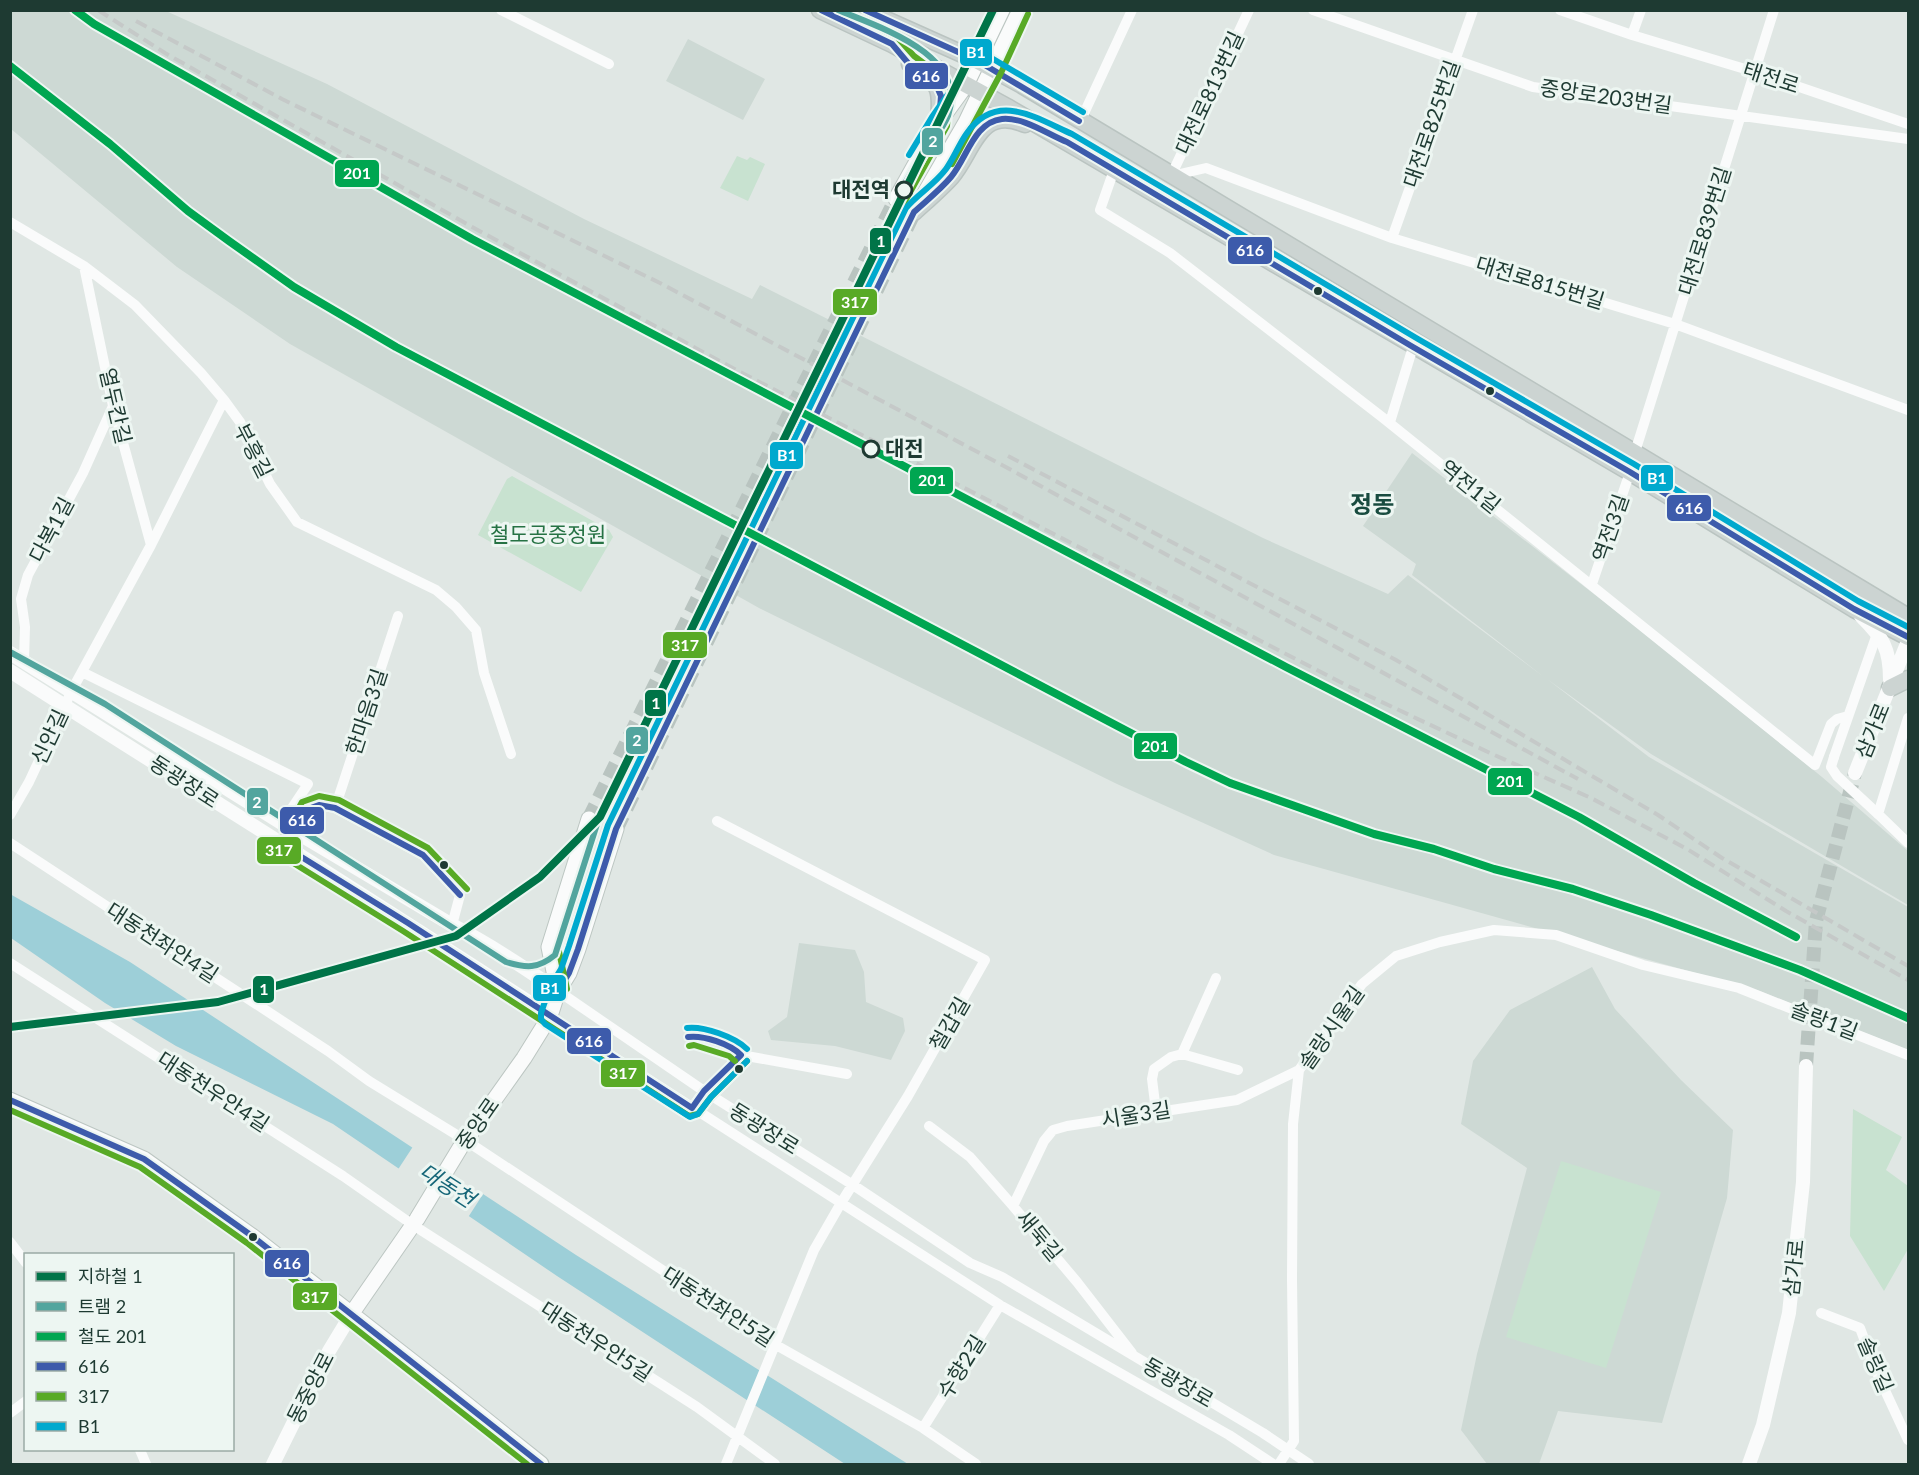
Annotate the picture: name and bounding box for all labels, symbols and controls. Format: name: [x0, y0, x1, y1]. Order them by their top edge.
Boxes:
street label: 대전로813번길: [1169, 27, 1248, 158]
line badge: B1: [959, 38, 993, 67]
text: B1: [966, 42, 986, 61]
street label: 대전로825번길: [1397, 56, 1464, 191]
street label: 태전로: [1740, 56, 1803, 97]
line badge: 616: [904, 62, 949, 90]
text: 616: [912, 66, 940, 85]
street label: 중앙로203번길: [1539, 74, 1674, 117]
line badge: 2: [921, 127, 944, 156]
text: 2: [928, 131, 938, 150]
line badge: 201: [334, 159, 380, 188]
text: 201: [343, 163, 371, 182]
street label: 대전로839번길: [1672, 163, 1735, 298]
place label: 대전역: [832, 176, 890, 201]
marker: 대전역: [895, 181, 913, 199]
line badge: 1: [869, 227, 892, 255]
text: 1: [876, 231, 886, 250]
line badge: 616: [1227, 236, 1273, 265]
text: 616: [1236, 240, 1264, 259]
street label: 대전로815번길: [1473, 250, 1608, 313]
unlabelled marker: [1312, 285, 1324, 297]
line badge: 317: [832, 288, 878, 316]
text: 317: [841, 292, 869, 311]
street label: 열두칸길: [96, 365, 137, 446]
unlabelled marker: [1484, 385, 1496, 397]
street label: 부흥길: [230, 419, 279, 482]
place label: 대전: [885, 435, 924, 460]
marker: 대전: [862, 440, 880, 458]
line badge: B1: [769, 441, 804, 470]
text: B1: [777, 445, 797, 464]
street label: 역전1길: [1436, 454, 1506, 518]
line badge: B1: [1640, 464, 1674, 492]
line badge: 201: [909, 466, 954, 495]
text: B1: [1647, 468, 1667, 487]
text: 201: [918, 470, 946, 489]
district label: 정동: [1350, 489, 1394, 518]
street label: 역전3길: [1586, 490, 1633, 565]
street label: 다복1길: [23, 492, 78, 566]
line badge: 616: [1666, 494, 1712, 522]
text: 616: [1675, 498, 1703, 517]
park label: 철도공중정원: [490, 521, 606, 546]
line badge: 317: [662, 631, 708, 659]
text: 317: [671, 635, 699, 654]
street label: 한마음3길: [340, 665, 391, 758]
line badge: 1: [644, 689, 667, 717]
text: 1: [651, 693, 661, 712]
street label: 삼가로: [1849, 699, 1894, 762]
street label: 신안길: [25, 705, 72, 768]
line badge: 2: [625, 726, 649, 755]
text: 2: [632, 730, 642, 749]
line badge: 201: [1133, 732, 1178, 760]
text: 201: [1141, 736, 1169, 755]
street label: 동광장로: [146, 749, 224, 812]
line badge: 201: [1487, 767, 1533, 796]
text: 201: [1496, 771, 1524, 790]
line badge: 2: [246, 787, 269, 816]
text: 2: [252, 792, 262, 811]
line badge: 616: [279, 806, 325, 835]
text: 616: [288, 810, 316, 829]
line badge: 317: [256, 836, 302, 865]
text: 317: [265, 840, 293, 859]
unlabelled marker: [438, 859, 450, 871]
street label: 대동천좌안4길: [102, 896, 223, 987]
line badge: B1: [532, 974, 567, 1002]
line badge: 1: [252, 975, 275, 1004]
text: B1: [540, 978, 560, 997]
text: 1: [259, 979, 269, 998]
street label: 솔랑시울길: [1293, 980, 1369, 1074]
street label: 철갑길: [923, 992, 974, 1055]
street label: 솔랑1길: [1787, 995, 1862, 1044]
line badge: 616: [566, 1027, 612, 1055]
text: 616: [575, 1031, 603, 1050]
street label: 대동천우안4길: [153, 1045, 274, 1136]
line badge: 317: [600, 1059, 646, 1088]
text: 317: [609, 1063, 637, 1082]
unlabelled marker: [733, 1063, 745, 1075]
street label: 중앙로: [450, 1092, 504, 1154]
street label: 시울3길: [1099, 1096, 1172, 1131]
street label: 동광장로: [725, 1097, 804, 1159]
water label: 대동천: [414, 1157, 482, 1214]
street label: 새둑길: [1012, 1205, 1068, 1265]
unlabelled marker: [247, 1231, 259, 1243]
street label: 삼가로: [1777, 1238, 1808, 1298]
line badge: 616: [264, 1249, 310, 1278]
legend: [24, 1253, 234, 1451]
text: 616: [273, 1253, 301, 1272]
street label: 대동천좌안5길: [658, 1260, 779, 1351]
text: 지하철 1: [78, 1265, 143, 1287]
line badge: 317: [292, 1282, 338, 1311]
text: 317: [301, 1287, 329, 1306]
text: 트램 2: [78, 1295, 126, 1317]
street label: 대동천우안5길: [536, 1295, 657, 1386]
text: 철도 201: [78, 1325, 147, 1347]
street label: 수향2길: [932, 1330, 990, 1403]
street label: 솔랑길: [1854, 1333, 1899, 1396]
street label: 동중앙로: [281, 1347, 338, 1427]
street label: 동광장로: [1139, 1352, 1218, 1412]
text: 616: [78, 1355, 109, 1377]
text: 317: [78, 1385, 109, 1407]
text: B1: [78, 1415, 100, 1437]

